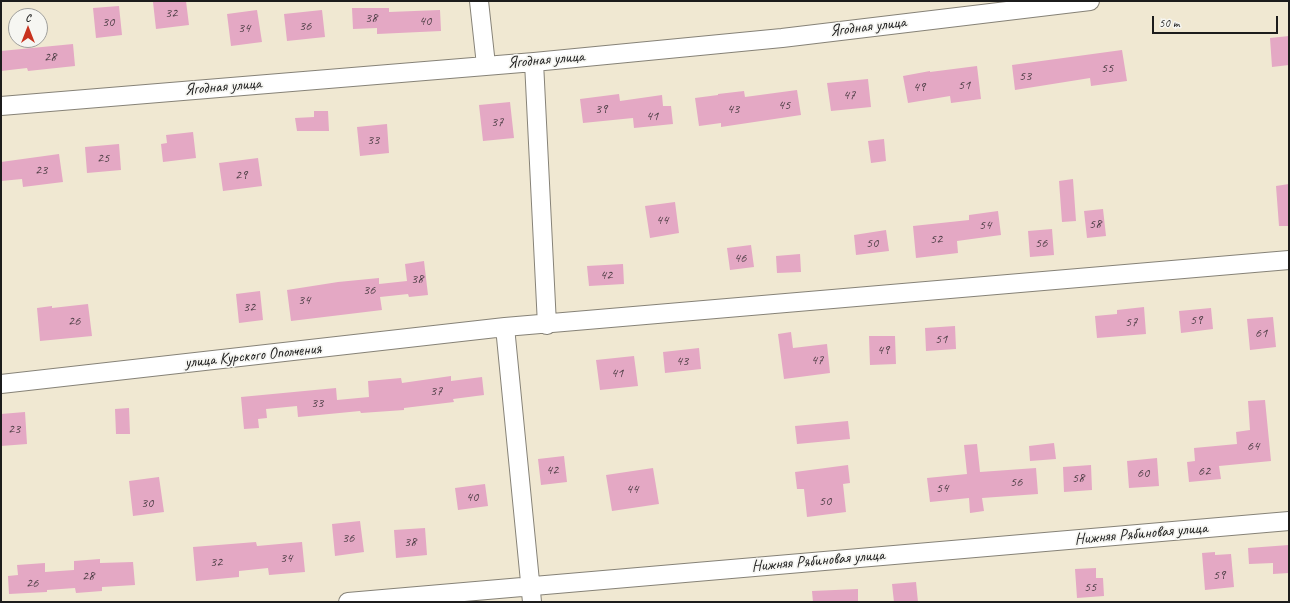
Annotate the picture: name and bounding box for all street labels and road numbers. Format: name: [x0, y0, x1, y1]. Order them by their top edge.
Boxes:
street label: Ягодная улица: [829, 13, 907, 41]
street label: Ягодная улица: [507, 47, 585, 73]
street label: Ягодная улица: [184, 74, 262, 100]
street label: улица Курского Ополчения: [184, 339, 322, 373]
street label: Нижняя Рябиновая улица: [1074, 519, 1208, 549]
street label: Нижняя Рябиновая улица: [751, 546, 885, 576]

